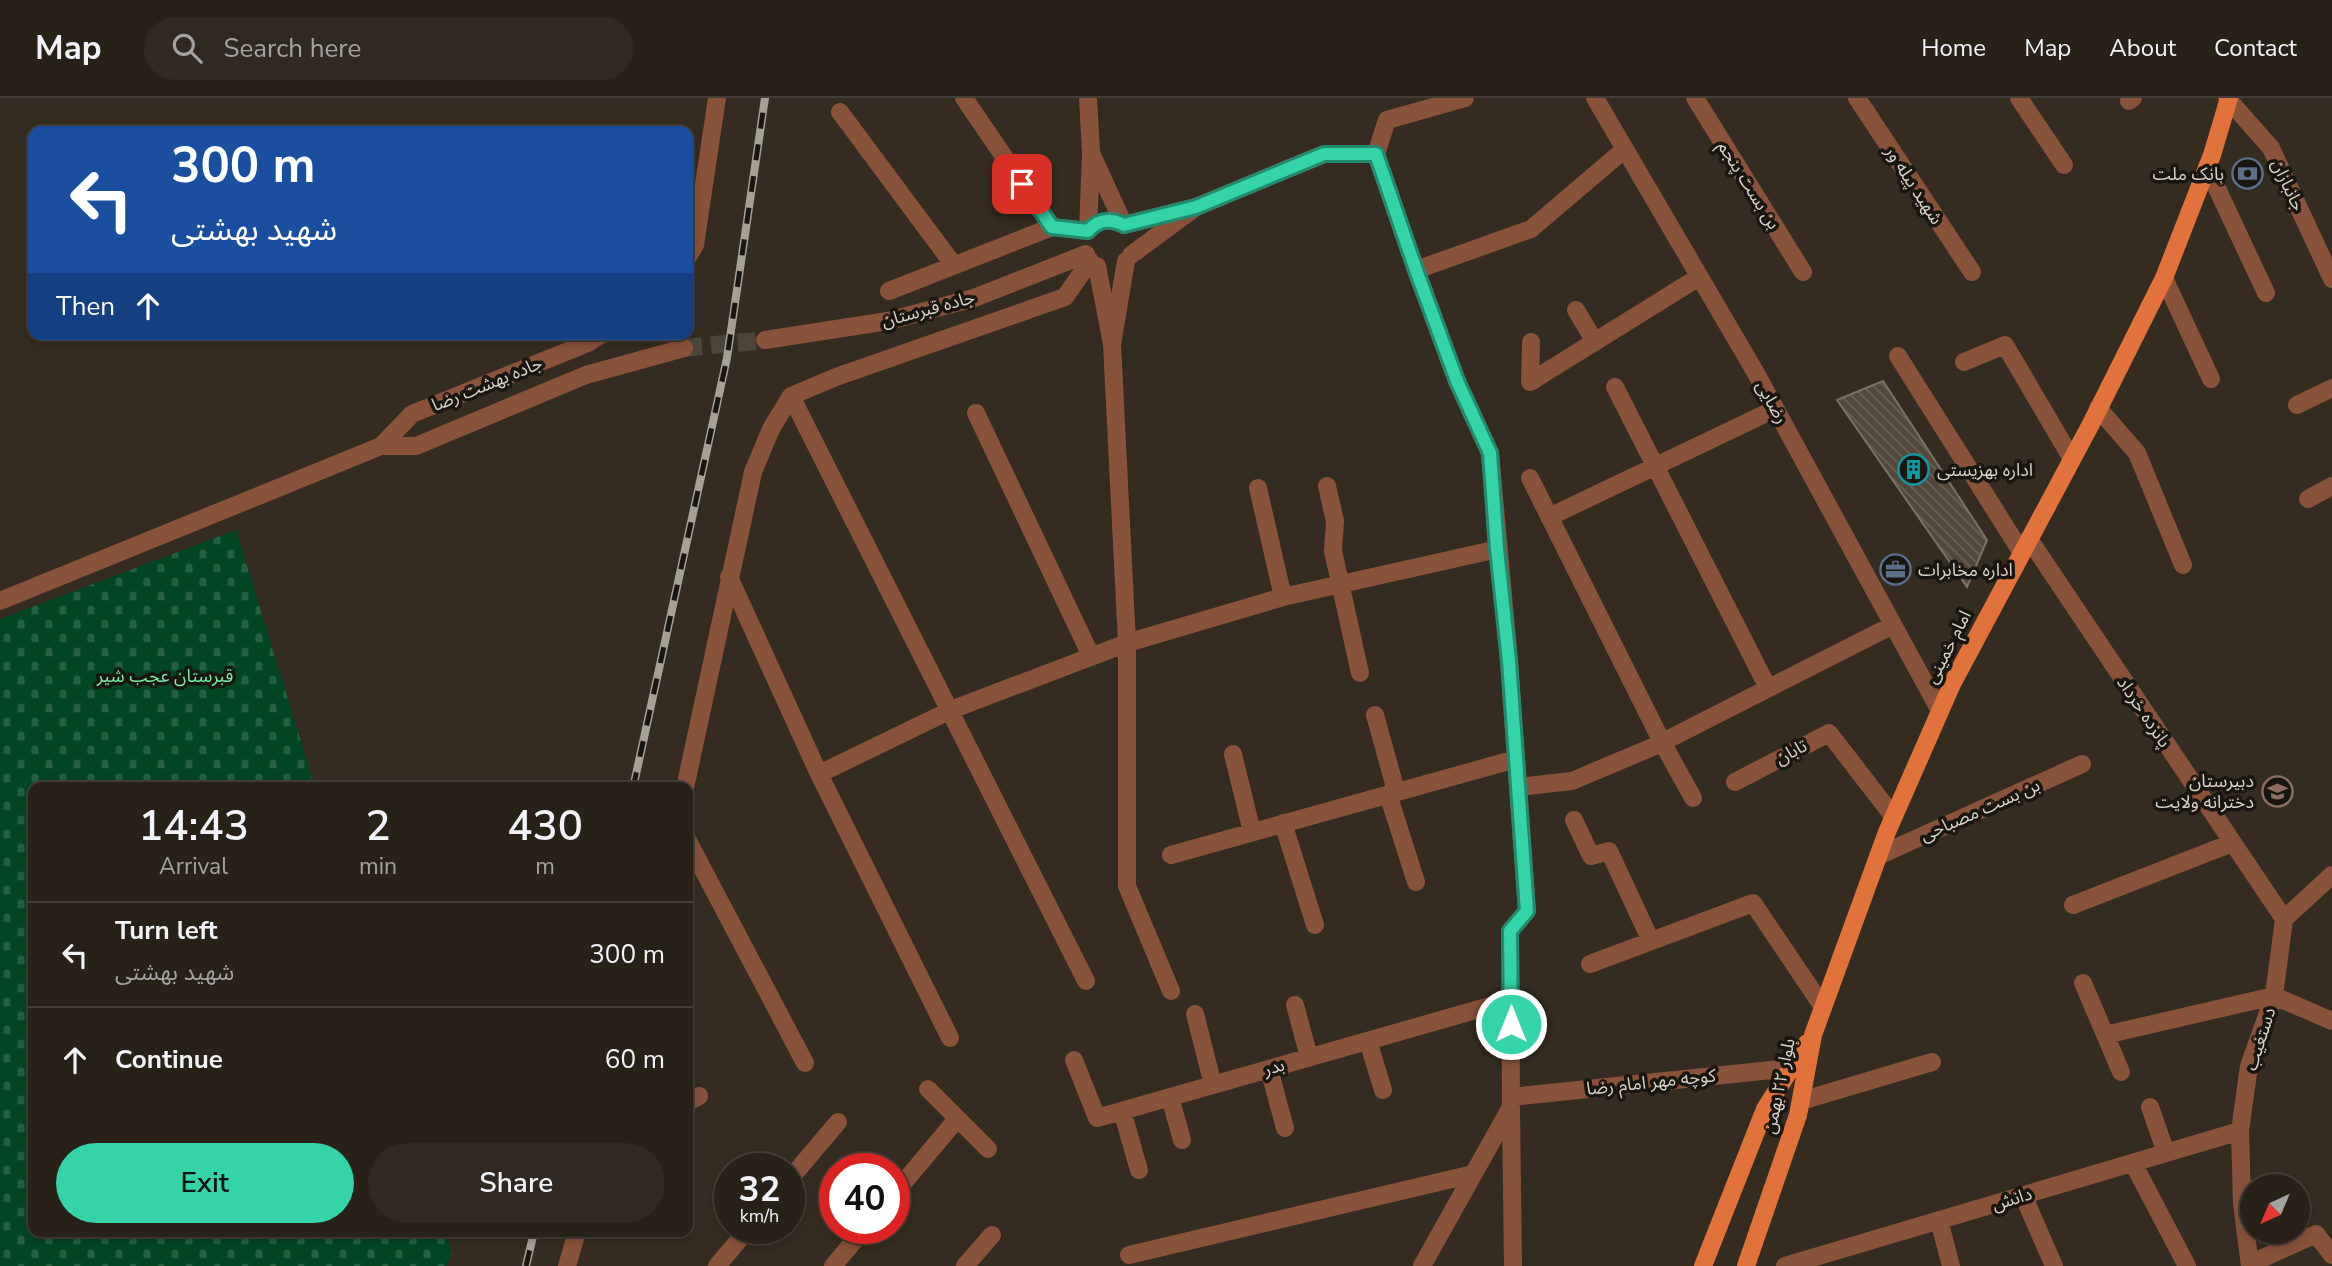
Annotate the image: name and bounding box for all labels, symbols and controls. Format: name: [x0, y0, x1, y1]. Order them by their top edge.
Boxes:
search box: [144, 17, 634, 80]
text: Map: [35, 26, 102, 71]
icon: search: [168, 29, 206, 67]
text: Search here: [224, 31, 361, 66]
text: Home: [1921, 32, 1986, 64]
text: Map: [2024, 32, 2071, 64]
text: About: [2109, 32, 2176, 64]
text: Contact: [2214, 32, 2297, 64]
text: 300 m: [171, 132, 315, 199]
street label: بن بست پنجم: [1711, 136, 1786, 234]
street label: شهید پیله ور: [1879, 140, 1948, 229]
icon: left: [56, 154, 147, 245]
pin: [992, 154, 1052, 214]
street label: جانبازان: [2266, 155, 2310, 215]
bank icon: بانک ملت: [2230, 157, 2264, 191]
place label: بانک ملت: [2152, 162, 2224, 186]
icon: arrive: [1003, 165, 1041, 203]
text: شهید بهشتی: [171, 208, 337, 251]
street label: جاده قبرستان: [879, 285, 977, 333]
icon: ahead: [129, 287, 167, 325]
text: Then: [56, 289, 115, 324]
street label: جاده بهشت رضا: [428, 351, 546, 417]
street label: رضایی: [1750, 376, 1794, 428]
building icon: اداره بهزیستی: [1897, 453, 1931, 487]
place label: اداره بهزیستی: [1937, 458, 2033, 482]
office icon: اداره مخابرات: [1878, 553, 1912, 587]
place label: اداره مخابرات: [1918, 558, 2013, 582]
street label: امام خمینی: [1919, 606, 1979, 689]
park label: قبرستان عجب شیر: [96, 664, 233, 688]
street label: پانزده خرداد: [2111, 672, 2177, 752]
street label: تابان: [1771, 734, 1811, 770]
place label: دبیرستان دخترانه ولایت: [2155, 769, 2254, 814]
street label: بن بست مصباحی: [1916, 773, 2044, 847]
school or university icon: دبیرستان دخترانه ولایت: [2260, 774, 2294, 808]
text: 14:43: [138, 798, 249, 855]
text: 2: [365, 798, 391, 855]
text: 430: [507, 798, 583, 855]
text: Arrival: [159, 851, 228, 882]
text: min: [359, 851, 397, 882]
text: m: [535, 851, 555, 882]
text: Turn left: [115, 913, 218, 948]
icon: left: [56, 936, 94, 974]
text: 300 m: [589, 937, 665, 972]
text: شهید بهشتی: [115, 957, 234, 988]
position arrow: [1474, 987, 1548, 1061]
street label: دستغیب: [2239, 1004, 2281, 1074]
street label: بلوار ۲۲ بهمن: [1757, 1036, 1801, 1136]
icon: ahead: [56, 1041, 94, 1079]
text: Continue: [115, 1042, 223, 1077]
text: 60 m: [605, 1042, 665, 1077]
street label: بدر: [1260, 1053, 1287, 1082]
street label: کوچه مهر امام رضا: [1585, 1063, 1718, 1103]
button: Exit: [56, 1143, 354, 1223]
button: Share: [368, 1143, 665, 1223]
speed limit sign: 40: [819, 1153, 910, 1244]
text: 32: [738, 1166, 781, 1213]
north arrow: [2240, 1174, 2310, 1244]
map controls: [2240, 1174, 2310, 1244]
street label: دانش: [1989, 1182, 2035, 1216]
text: km/h: [740, 1204, 779, 1228]

